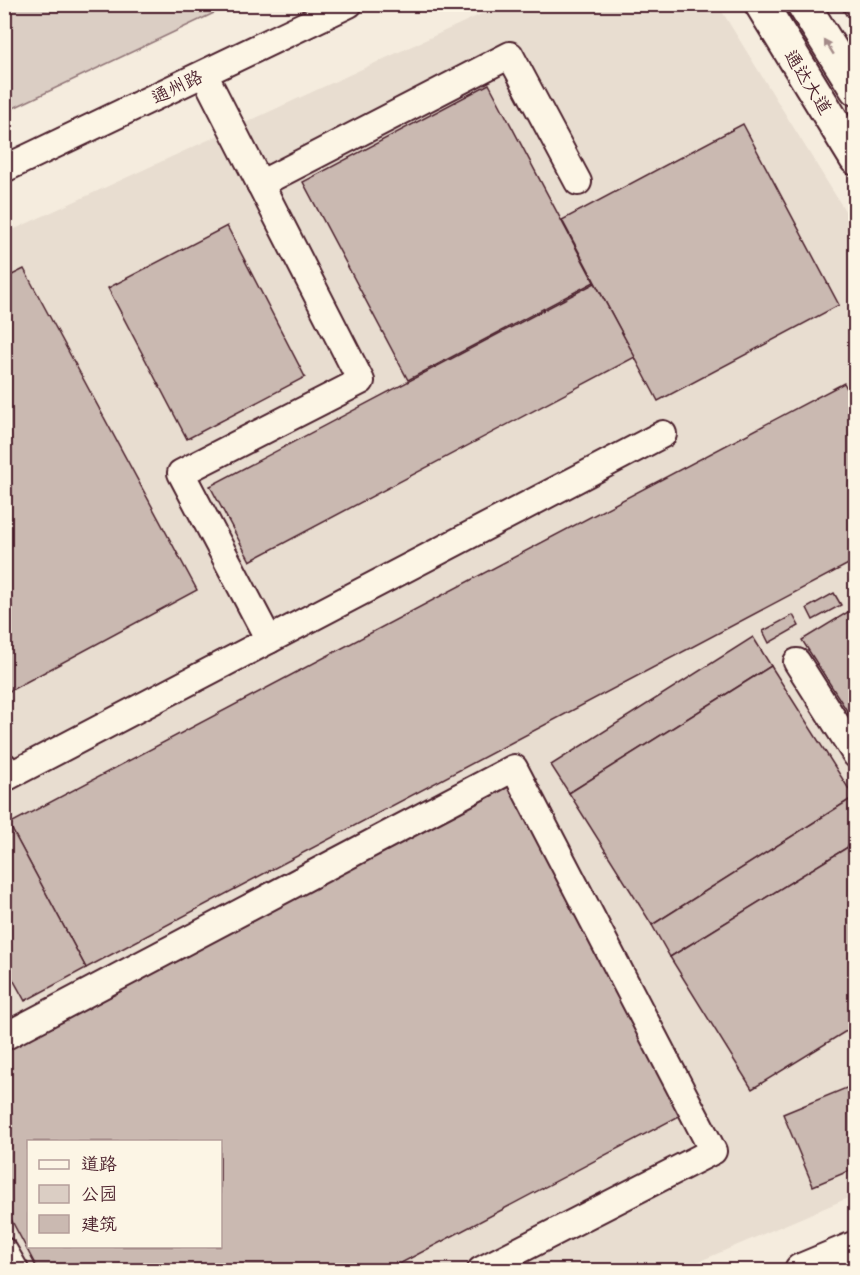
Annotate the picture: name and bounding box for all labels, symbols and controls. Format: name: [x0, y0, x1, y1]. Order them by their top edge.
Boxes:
one-way arrow: [824, 39, 835, 55]
street label: 通达大道: [778, 45, 837, 119]
street label: 通州路: [147, 64, 207, 111]
legend: [27, 1140, 222, 1248]
text: 道路: [81, 1152, 117, 1177]
text: 公园: [81, 1182, 117, 1207]
text: 建筑: [81, 1212, 117, 1237]

